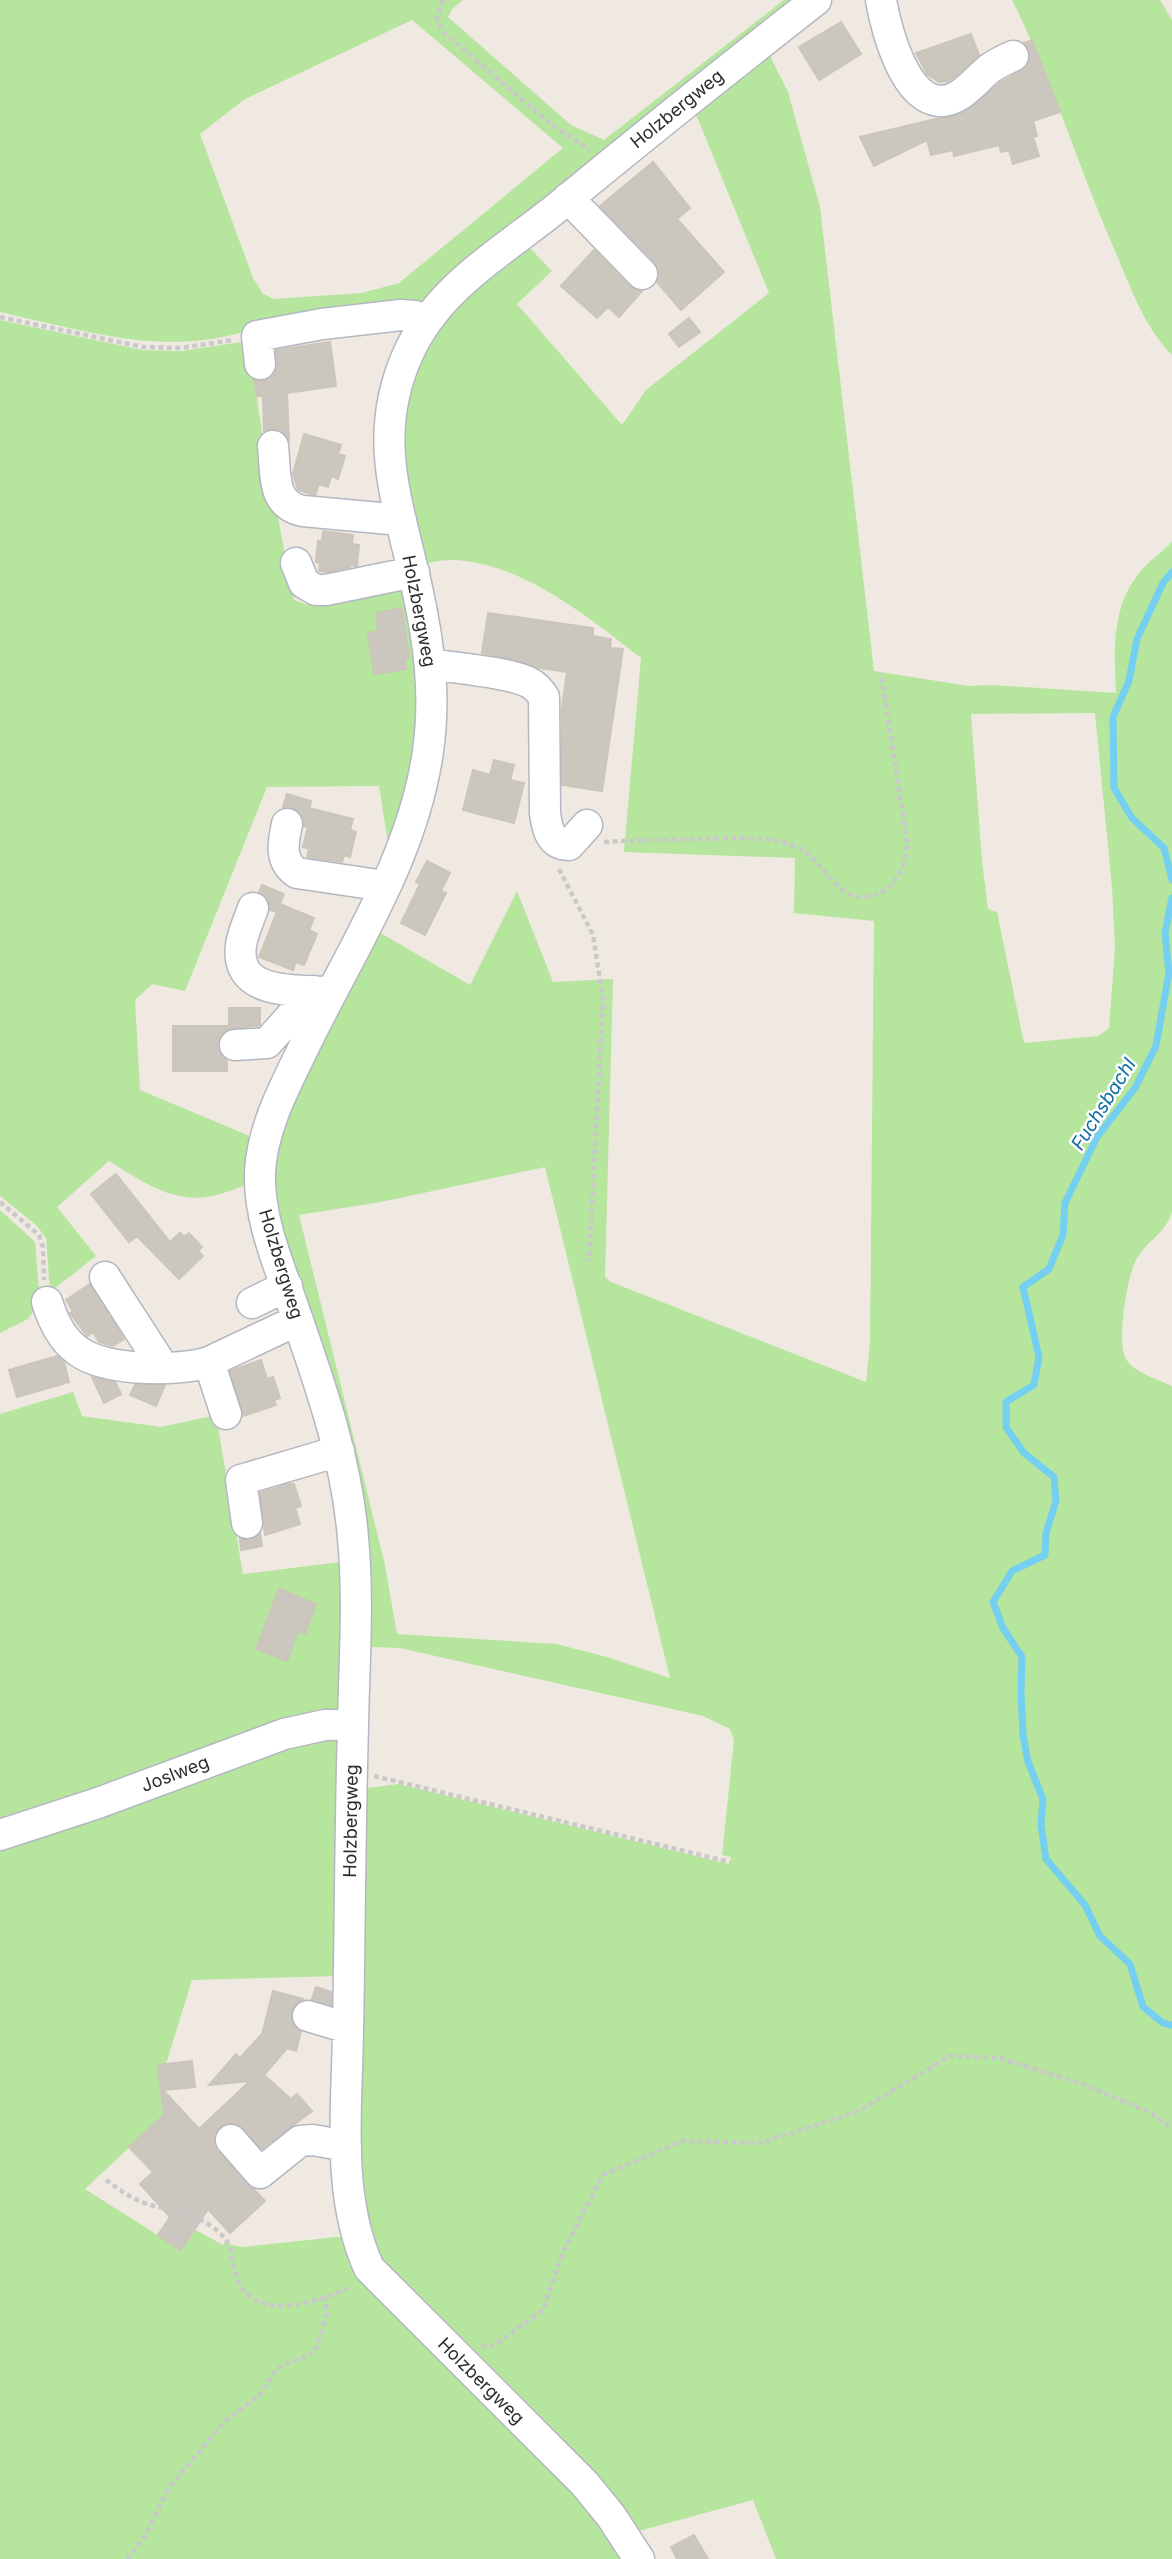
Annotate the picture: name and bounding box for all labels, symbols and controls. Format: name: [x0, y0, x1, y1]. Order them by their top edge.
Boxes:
street label: Holzbergweg: [626, 65, 727, 152]
street label: Holzbergweg: [398, 553, 441, 669]
water label: Fuchsbachl: [1066, 1054, 1141, 1154]
street label: Holzbergweg: [255, 1207, 308, 1321]
street label: Joslweg: [138, 1751, 212, 1796]
street label: Holzbergweg: [339, 1764, 362, 1878]
street label: Holzbergweg: [434, 2333, 529, 2428]

